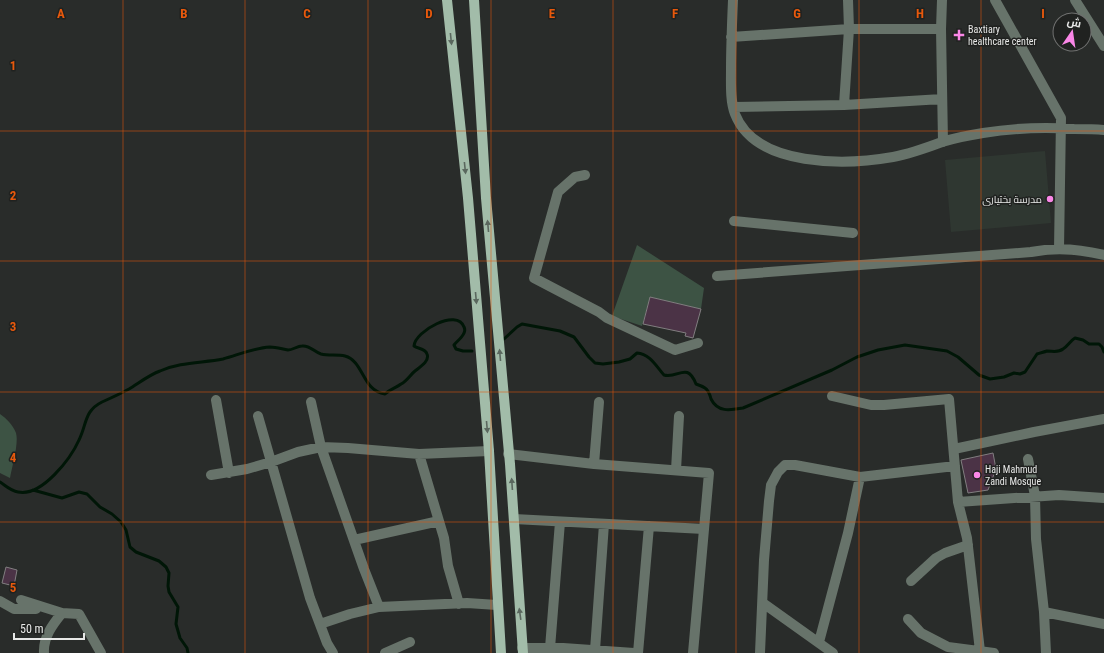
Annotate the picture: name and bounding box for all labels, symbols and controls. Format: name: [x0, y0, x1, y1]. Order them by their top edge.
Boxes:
text: A: [57, 6, 65, 21]
text: B: [180, 6, 188, 21]
text: C: [303, 6, 311, 21]
text: D: [425, 6, 433, 21]
text: E: [549, 6, 556, 21]
text: F: [672, 6, 678, 21]
text: G: [793, 6, 801, 21]
text: H: [916, 6, 924, 21]
text: I: [1041, 6, 1045, 21]
north arrow: [1052, 12, 1092, 52]
text: ش: [1066, 15, 1082, 31]
place label: Baxtiary healthcare center: [968, 24, 1037, 47]
marker: Baxtiary healthcare center: [953, 29, 965, 41]
one-way arrow: [448, 33, 455, 45]
text: 1: [10, 58, 16, 73]
one-way arrow: [462, 162, 468, 174]
text: 2: [10, 188, 17, 203]
place label: مدرسة بختيارى: [982, 194, 1042, 206]
marker: مدرسة بختيارى: [1045, 194, 1055, 204]
one-way arrow: [485, 219, 492, 232]
one-way arrow: [473, 292, 480, 304]
text: 3: [10, 319, 16, 334]
one-way arrow: [496, 349, 503, 361]
one-way arrow: [484, 421, 490, 433]
text: 4: [10, 450, 17, 465]
place label: Haji Mahmud Zandi Mosque: [985, 464, 1041, 487]
marker: Haji Mahmud Zandi Mosque: [972, 470, 982, 480]
one-way arrow: [508, 478, 515, 490]
text: 5: [10, 580, 17, 595]
one-way arrow: [517, 608, 523, 620]
scale bar: [14, 615, 84, 641]
text: 50 m: [20, 622, 44, 636]

